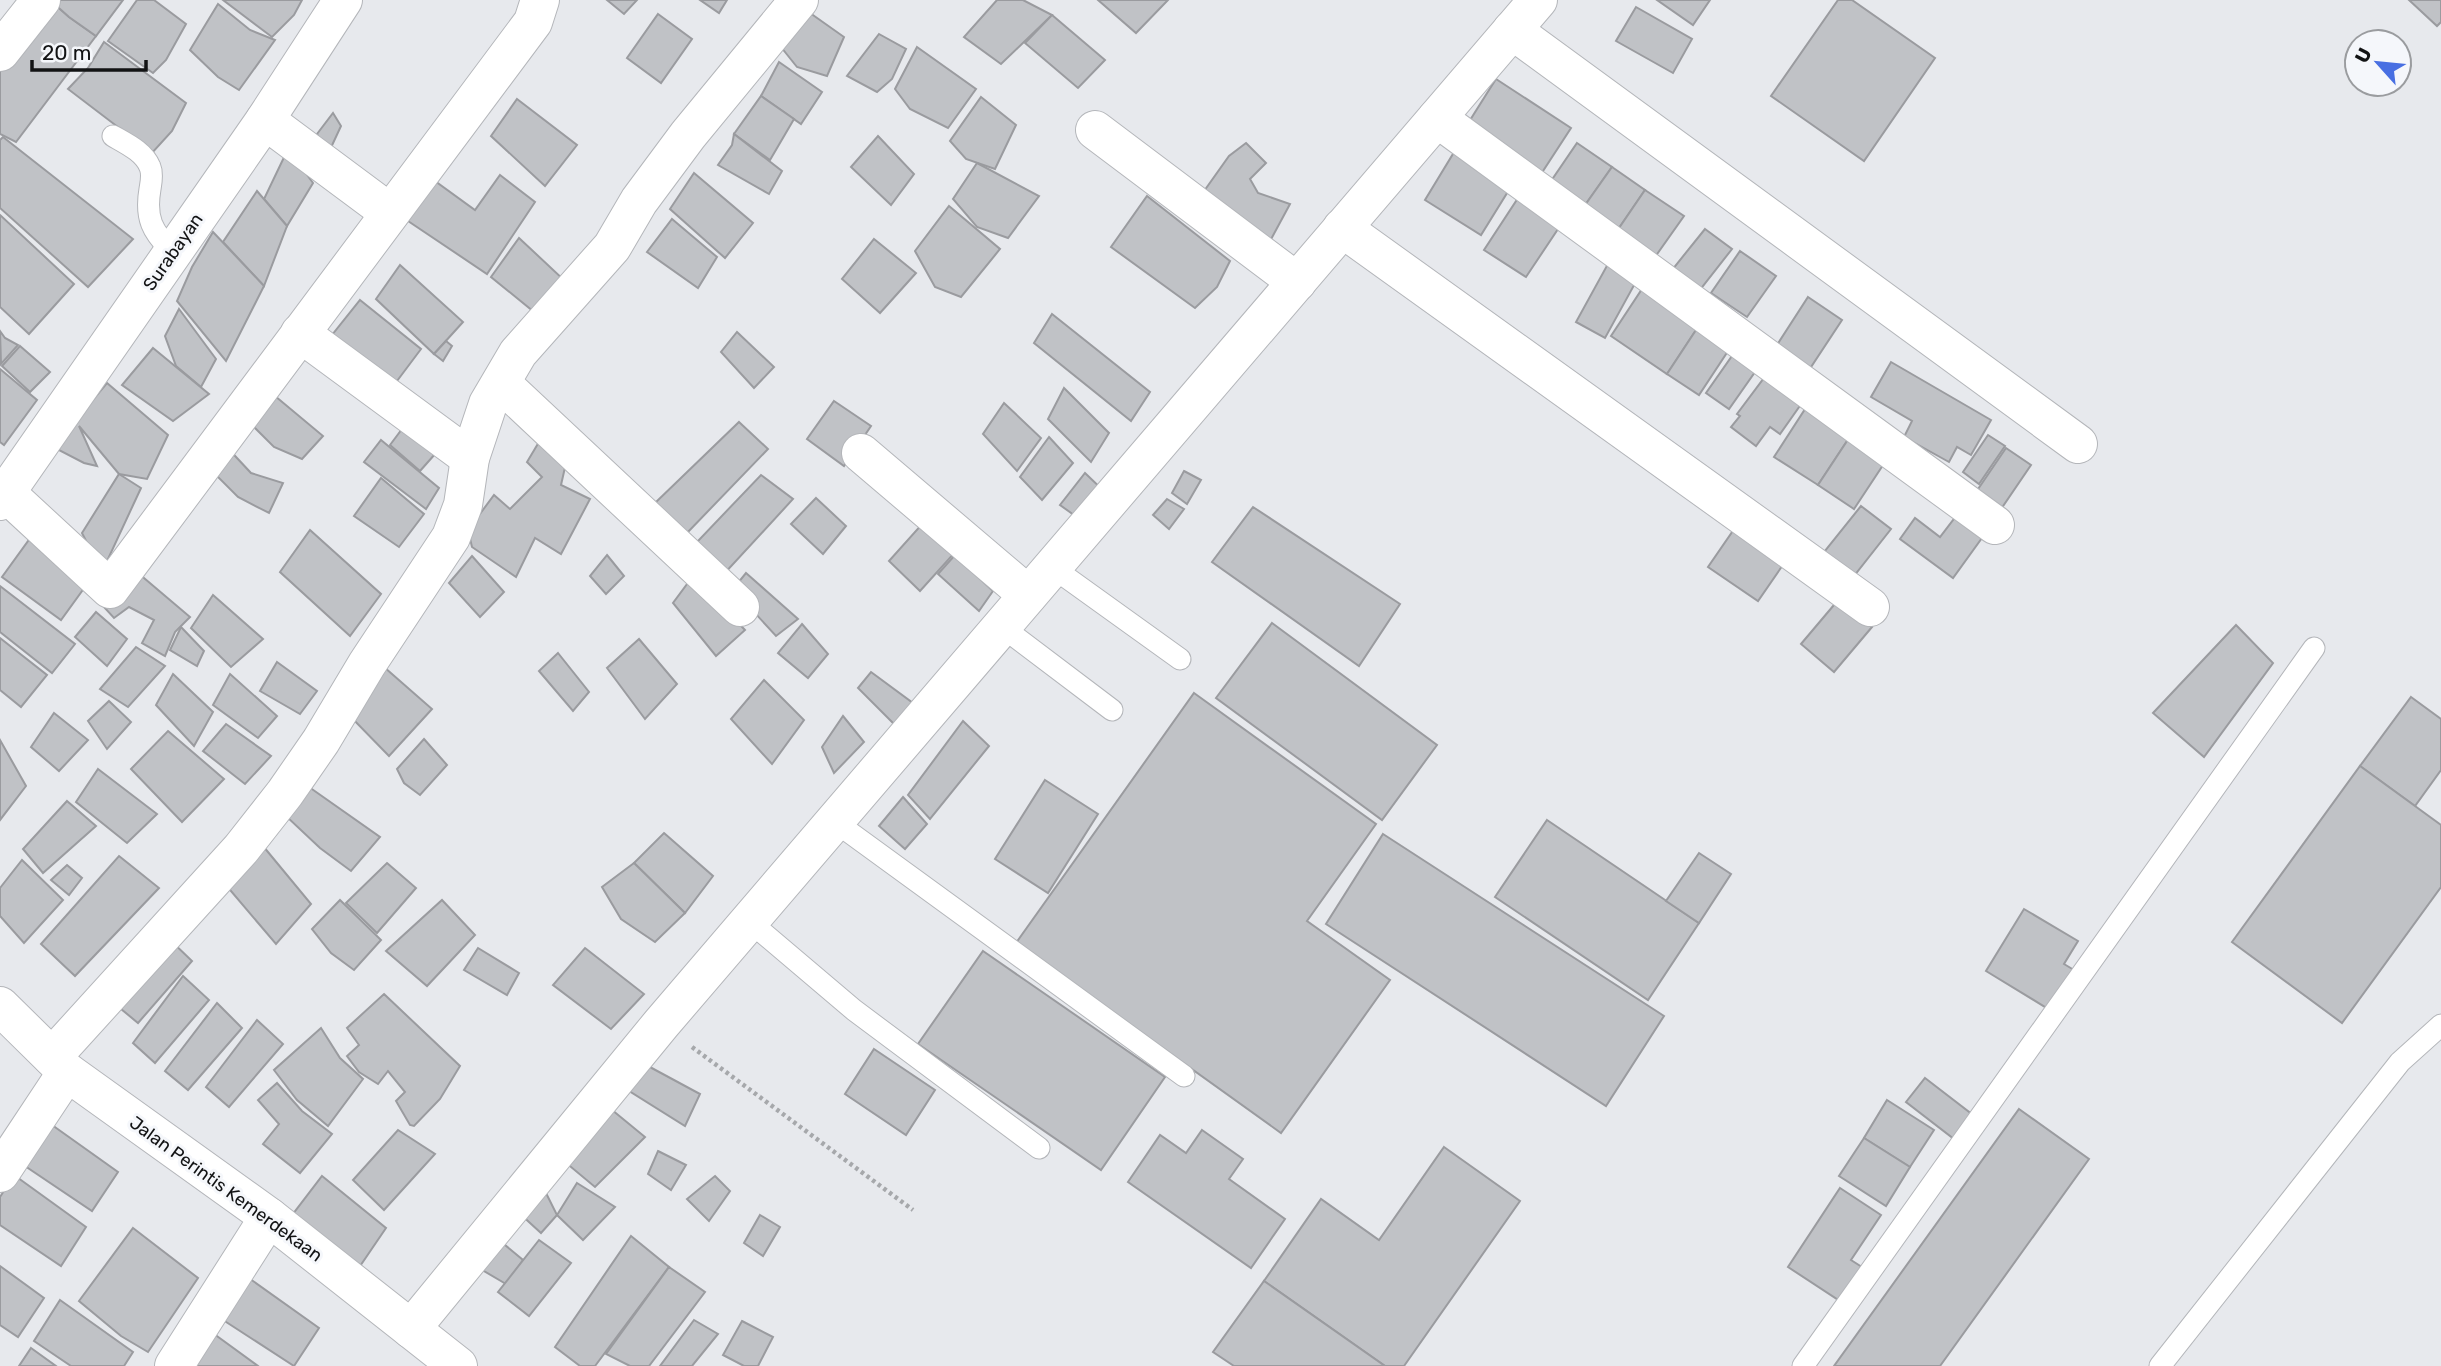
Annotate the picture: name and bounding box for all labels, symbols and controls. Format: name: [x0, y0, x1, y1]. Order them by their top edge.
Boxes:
scale bar: [32, 28, 145, 72]
north arrow: [2343, 28, 2413, 98]
text: 20 m: [42, 40, 91, 65]
text: U: [2350, 44, 2377, 67]
street label: Surabayan: [138, 209, 208, 295]
street label: Jalan Perintis Kemerdekaan: [125, 1112, 327, 1266]

